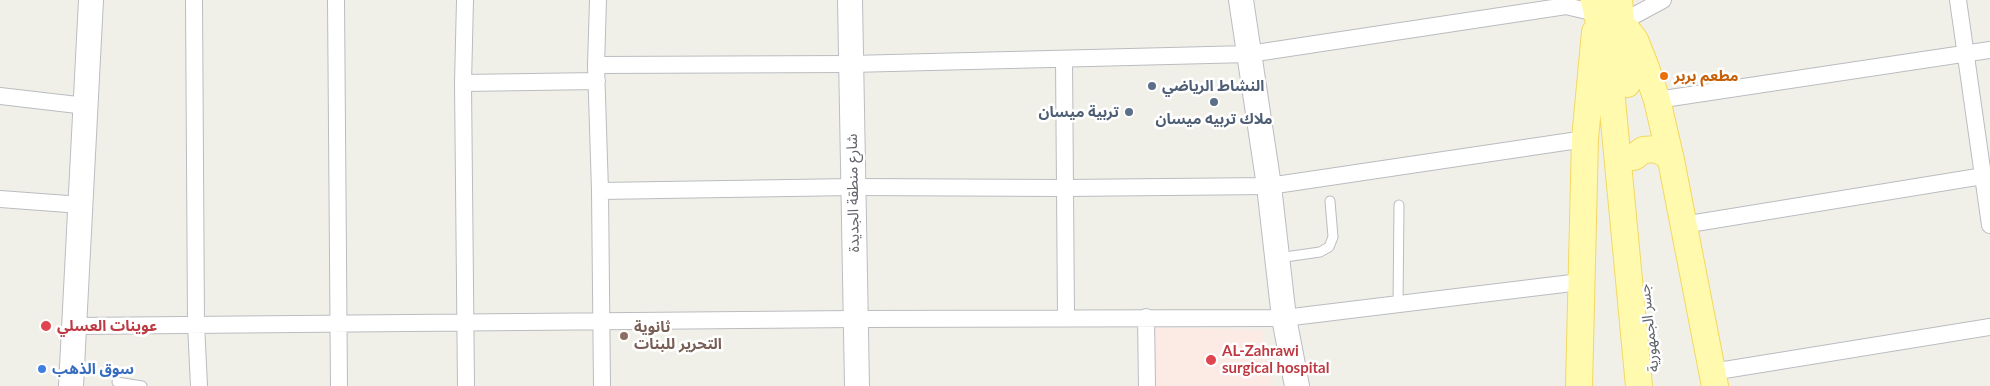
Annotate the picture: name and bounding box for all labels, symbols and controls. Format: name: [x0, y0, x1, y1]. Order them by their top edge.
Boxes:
place label: مطعم بربر: [1674, 67, 1739, 85]
marker: مطعم بربر: [1658, 70, 1670, 82]
place label: النشاط الرياضي: [1162, 77, 1264, 95]
marker: النشاط الرياضي: [1146, 80, 1158, 92]
marker: ملاك تربيه ميسان: [1208, 96, 1220, 108]
place label: تربية ميسان: [1038, 103, 1119, 121]
marker: تربية ميسان: [1123, 106, 1135, 118]
place label: ملاك تربيه ميسان: [1155, 110, 1273, 128]
street label: شارع منطقة الجديدة: [843, 133, 863, 253]
street label: جسر الجمهورية: [1635, 283, 1663, 373]
place label: عوينات العسلي: [57, 317, 157, 335]
place label: ثانوية التحرير للبنات: [634, 318, 722, 353]
marker: عوينات العسلي: [39, 319, 53, 333]
marker: ثانوية التحرير للبنات: [618, 330, 630, 342]
place label: AL-Zahrawi surgical hospital: [1222, 342, 1329, 377]
marker: AL-Zahrawi surgical hospital: [1204, 353, 1218, 367]
place label: سوق الذهب: [52, 360, 134, 378]
marker: سوق الذهب: [36, 363, 48, 375]

